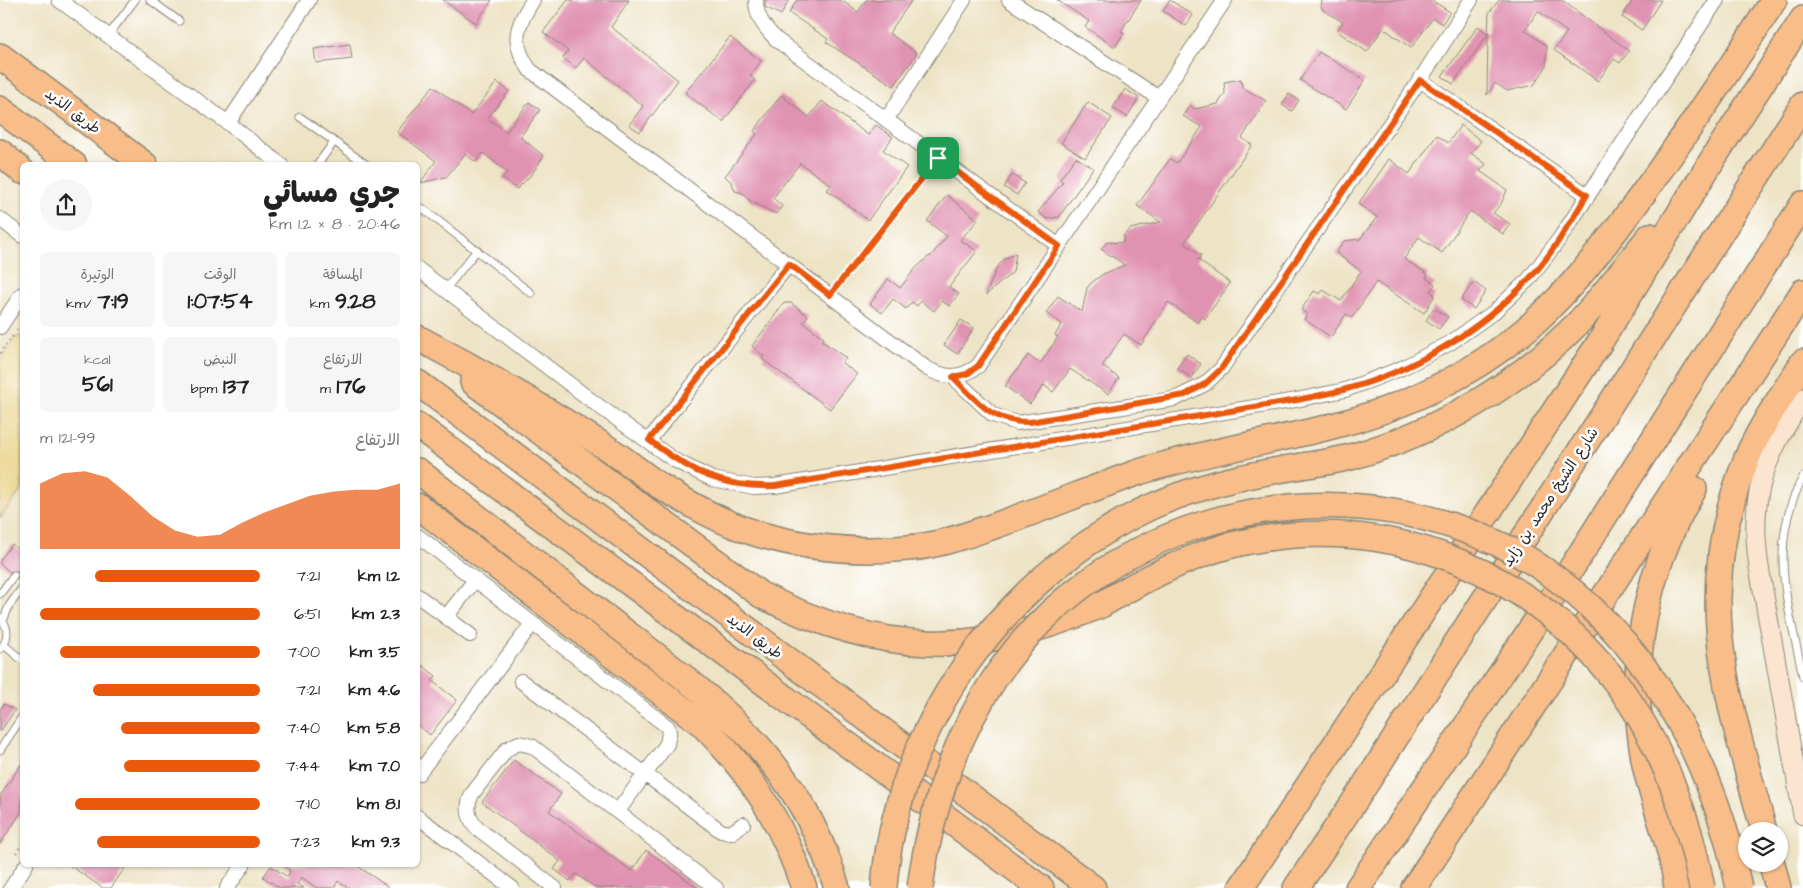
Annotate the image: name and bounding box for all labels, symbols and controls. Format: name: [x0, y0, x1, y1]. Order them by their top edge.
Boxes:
street label: طريق الذيد: [40, 83, 105, 139]
pin: [917, 137, 959, 179]
icon: arrive: [924, 144, 952, 172]
text: جري مسائي: [263, 174, 400, 213]
button: share: [40, 179, 92, 231]
text: 20:46 · 8 × 1.2 km: [269, 213, 400, 235]
text: الوتيرة: [80, 265, 114, 285]
text: الوقت: [204, 265, 236, 285]
text: المسافة: [323, 265, 363, 285]
text: 7:19: [98, 287, 129, 316]
text: 1:07:54: [187, 287, 253, 316]
text: 9.28: [335, 287, 376, 316]
text: /km: [66, 294, 98, 314]
text: km: [310, 294, 335, 314]
text: kcal: [84, 350, 111, 370]
text: النبض: [203, 350, 237, 370]
text: الارتفاع: [323, 350, 362, 370]
text: 561: [82, 370, 113, 399]
text: 137: [223, 372, 249, 401]
text: 176: [337, 372, 365, 401]
text: bpm: [191, 379, 223, 399]
text: m: [320, 379, 337, 399]
street label: شارع الشيخ محمد بن زايد: [1497, 423, 1604, 571]
text: 99–121 m: [40, 427, 95, 449]
text: الارتفاع: [355, 429, 400, 451]
text: 7:21: [296, 565, 320, 587]
text: 1.2 km: [358, 565, 400, 587]
text: 6:51: [294, 603, 320, 625]
text: 2.3 km: [352, 603, 400, 625]
street label: طريق الذيد: [722, 608, 787, 664]
text: 7:00: [287, 641, 320, 663]
text: 3.5 km: [350, 641, 400, 663]
text: 7:21: [296, 679, 320, 701]
text: 4.6 km: [348, 679, 400, 701]
text: 7:40: [287, 717, 320, 739]
text: 5.8 km: [347, 717, 400, 739]
text: 7:44: [286, 755, 320, 777]
text: 7.0 km: [349, 755, 400, 777]
text: 7:10: [295, 793, 320, 815]
text: 8.1 km: [357, 793, 400, 815]
map controls: [1738, 822, 1788, 872]
button: layers: [1738, 822, 1788, 872]
text: 7:23: [290, 831, 320, 853]
text: 9.3 km: [352, 831, 400, 853]

